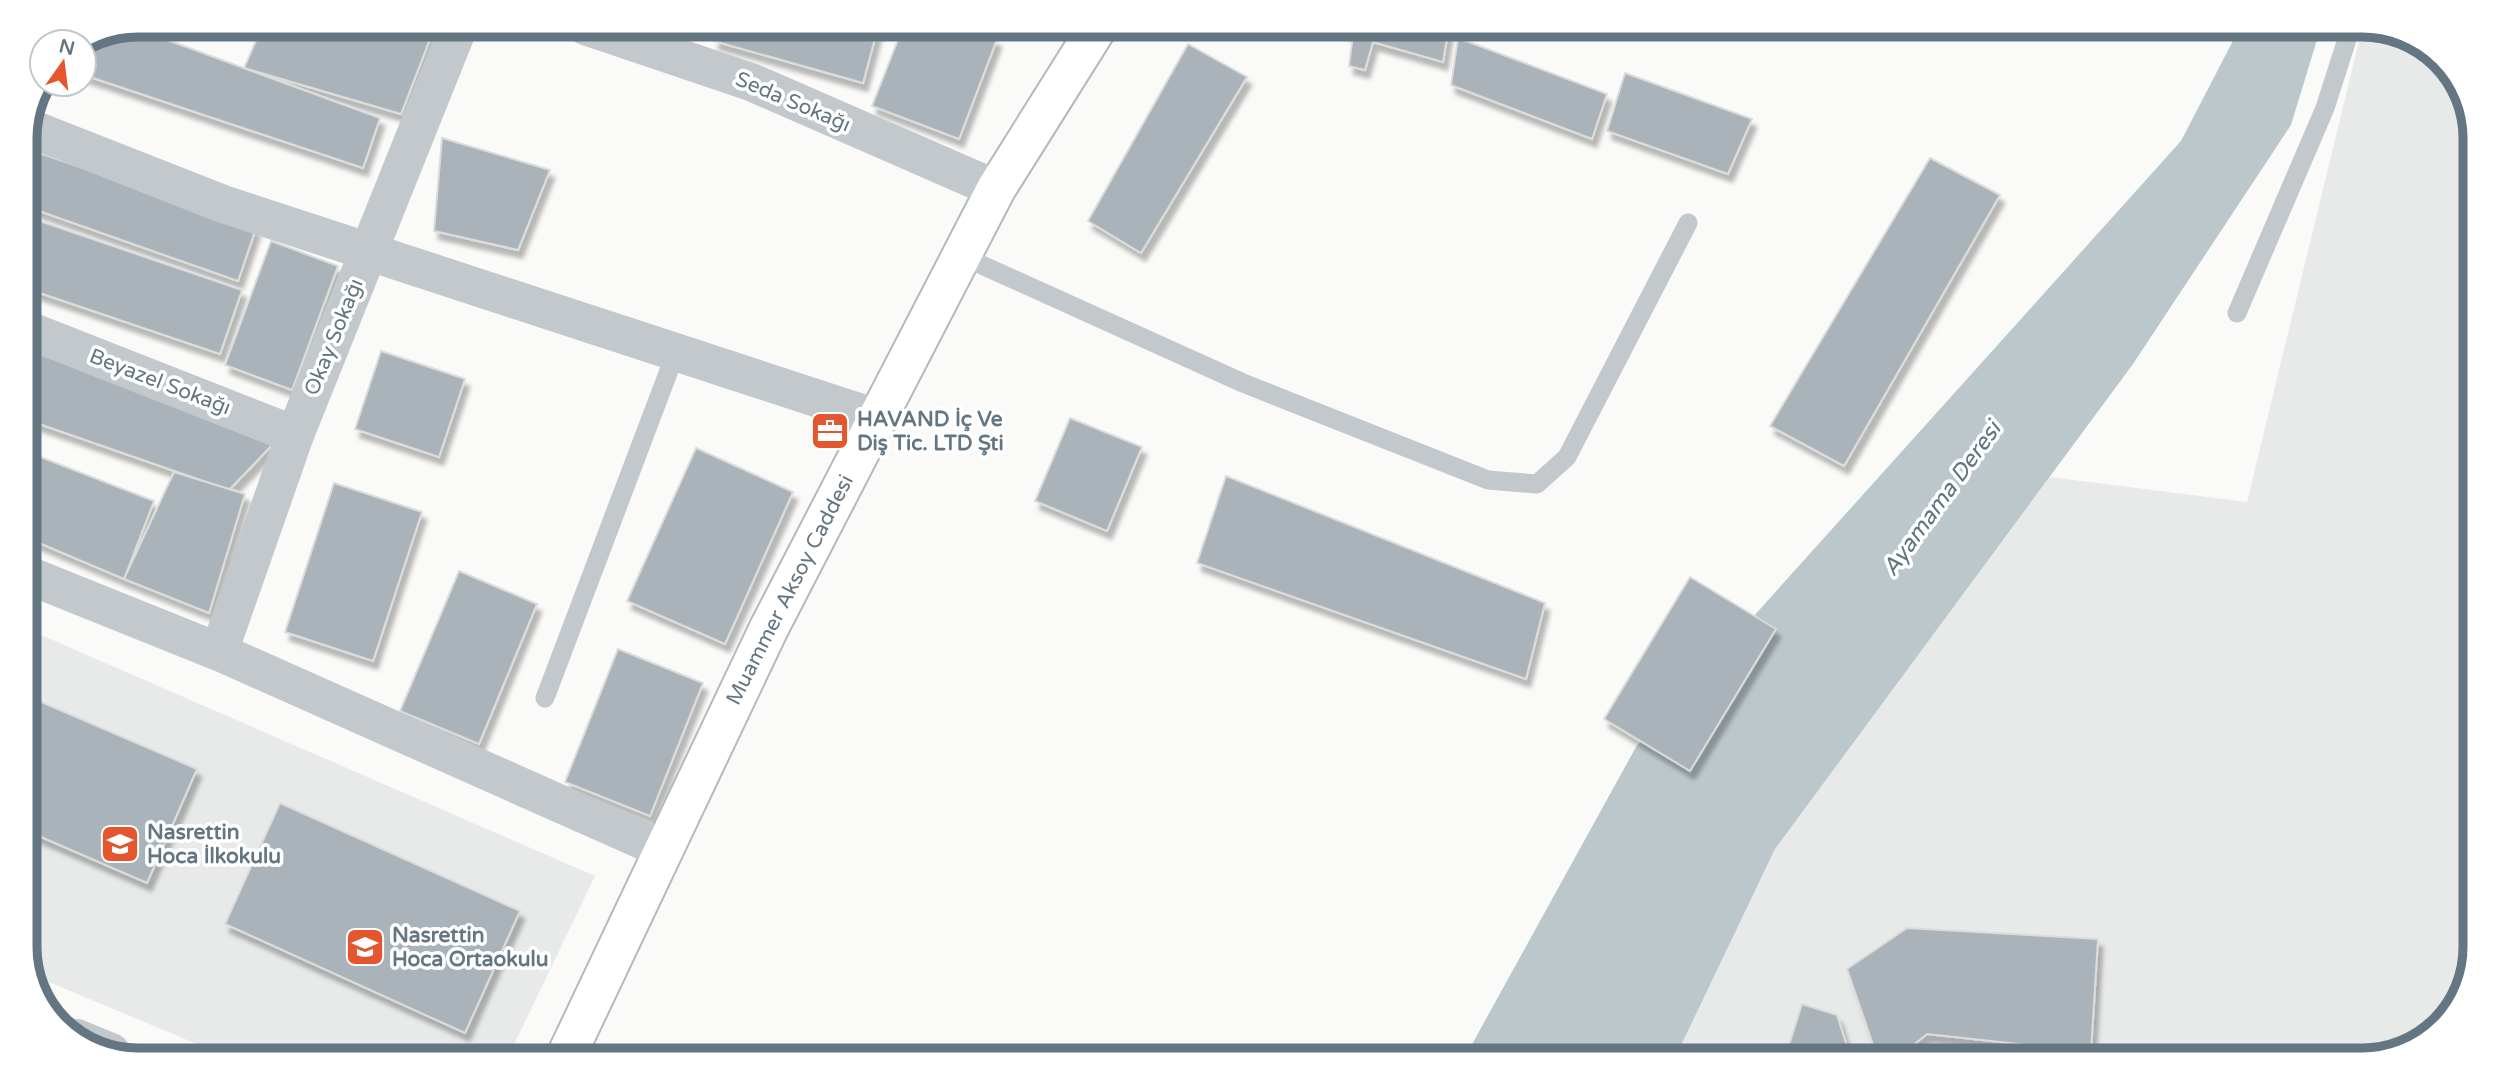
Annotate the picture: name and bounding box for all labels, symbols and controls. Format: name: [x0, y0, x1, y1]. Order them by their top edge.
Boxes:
north arrow: [28, 28, 98, 98]
text: N: [57, 35, 77, 60]
street label: Seda Sokağı: [732, 67, 854, 137]
street label: Okay Sokağı: [299, 275, 369, 399]
street label: Beyazel Sokağı: [86, 344, 234, 420]
place label: HAVAND İç Ve Diş Tic. LTD Şti: [857, 407, 1004, 456]
office icon: HAVAND İç Ve Diş Tic. LTD Şti: [809, 410, 851, 452]
water label: Ayamama Deresi: [1877, 414, 2009, 582]
street label: Muammer Aksoy Caddesi: [721, 471, 859, 709]
place label: Nasrettin Hoca İlkokulu: [147, 820, 281, 869]
school or university icon: Nasrettin Hoca İlkokulu: [99, 823, 141, 865]
place label: Nasrettin Hoca Ortaokulu: [392, 923, 549, 972]
school or university icon: Nasrettin Hoca Ortaokulu: [344, 926, 386, 968]

